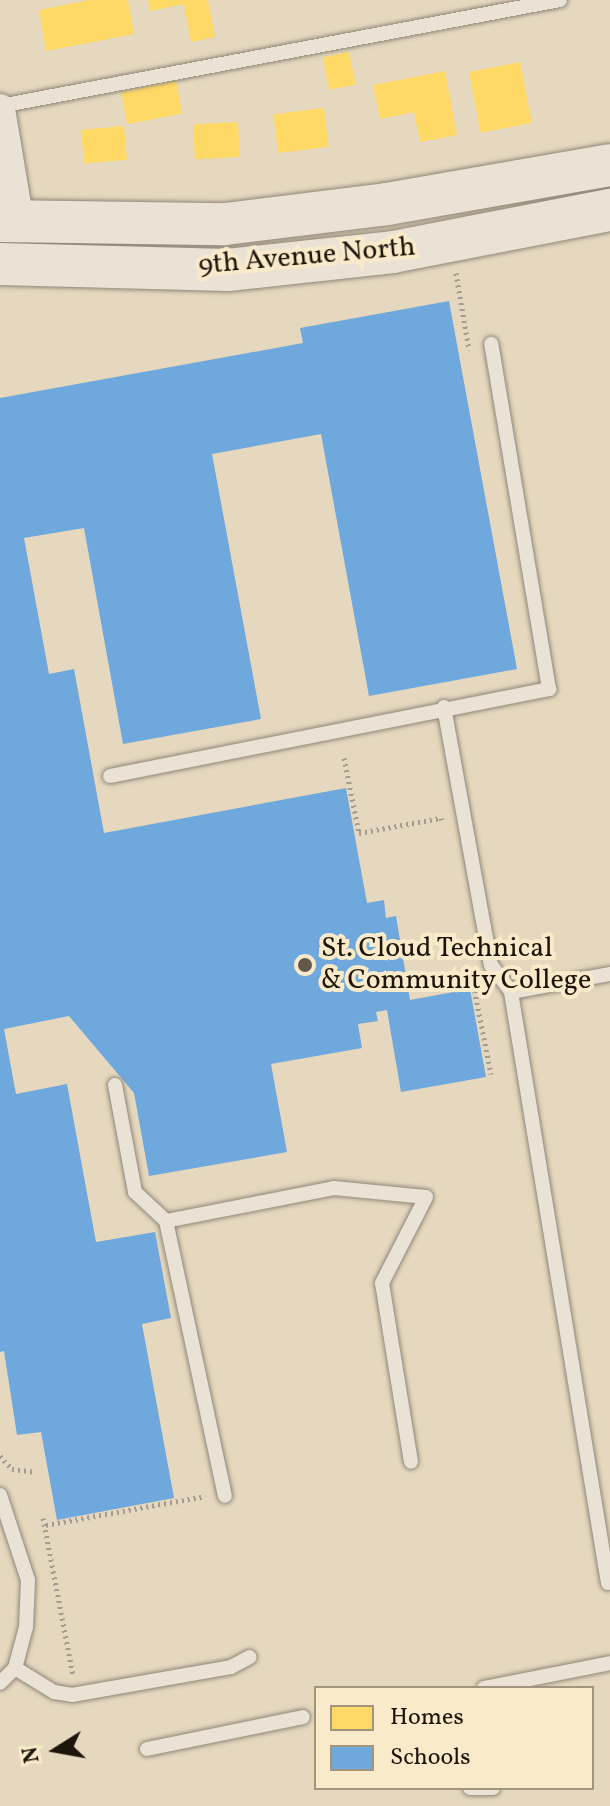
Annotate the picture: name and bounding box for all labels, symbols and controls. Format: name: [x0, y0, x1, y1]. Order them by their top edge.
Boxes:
street label: 9th Avenue North: [197, 231, 417, 283]
place label: St. Cloud Technical & Community College: [321, 932, 592, 998]
marker: St. Cloud Technical & Community College: [296, 956, 314, 974]
legend: [314, 1686, 594, 1790]
text: Homes: [390, 1701, 464, 1735]
north arrow: [16, 1710, 96, 1790]
text: Schools: [390, 1741, 470, 1775]
text: N: [15, 1744, 49, 1765]

